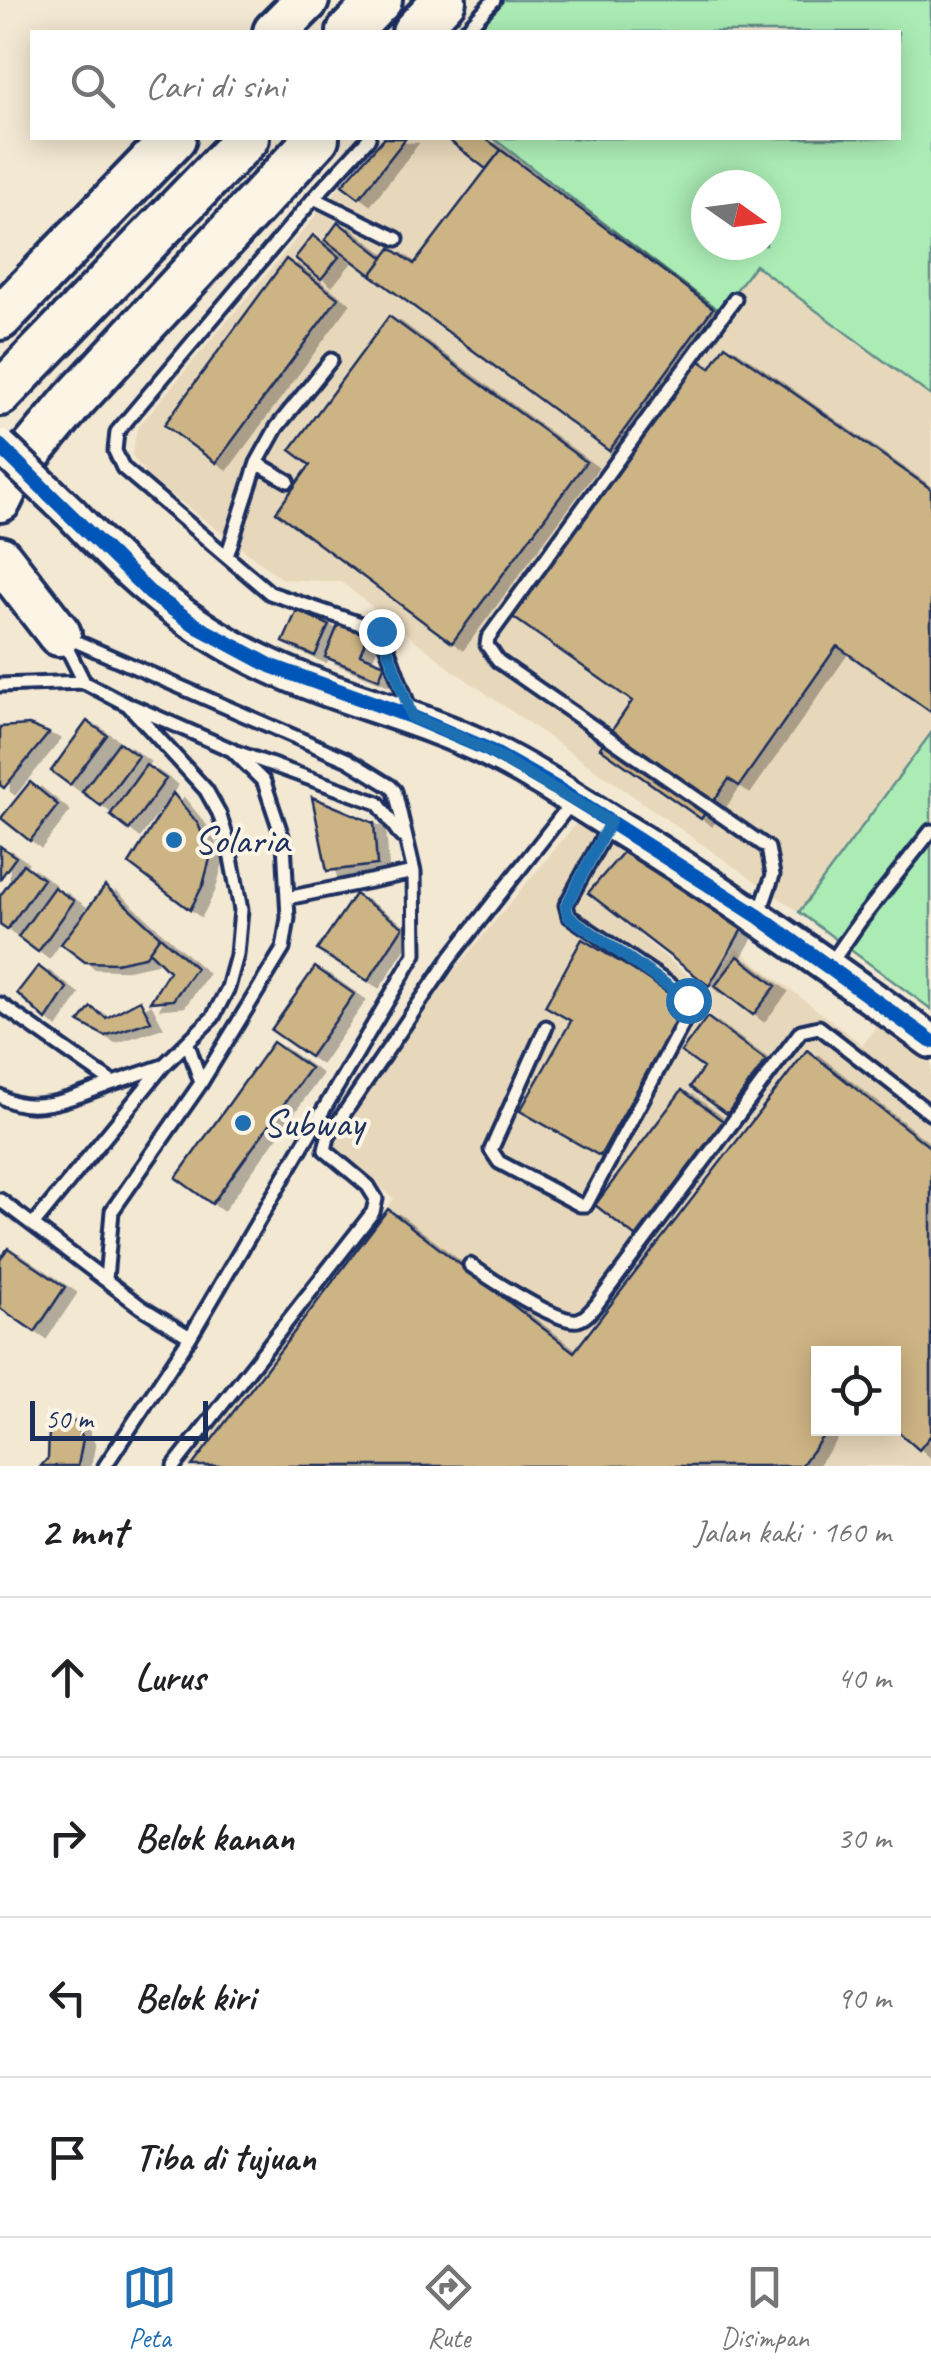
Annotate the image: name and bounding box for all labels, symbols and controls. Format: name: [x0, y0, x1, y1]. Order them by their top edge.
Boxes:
search box: [30, 30, 901, 140]
icon: search: [65, 58, 120, 113]
text: Cari di sini: [145, 62, 285, 109]
north arrow: [691, 170, 781, 260]
route end: [359, 609, 405, 655]
place label: Solaria: [194, 815, 292, 865]
marker: Solaria: [163, 829, 185, 851]
route start: [666, 978, 712, 1024]
place label: Subway: [263, 1098, 367, 1148]
marker: Subway: [232, 1112, 254, 1134]
map controls: [811, 1346, 901, 1436]
button: locate: [811, 1346, 901, 1436]
scale bar: [30, 1396, 208, 1440]
text: 50 m: [45, 1401, 93, 1436]
text: 2 mnt: [40, 1505, 126, 1558]
text: Jalan kaki · 160 m: [694, 1511, 891, 1552]
icon: ahead: [40, 1650, 95, 1705]
text: Lurus: [135, 1654, 205, 1701]
text: 40 m: [837, 1657, 891, 1698]
icon: right: [40, 1810, 95, 1865]
text: Belok kanan: [135, 1814, 294, 1861]
text: 30 m: [837, 1817, 891, 1858]
icon: left: [40, 1970, 95, 2025]
text: Belok kiri: [135, 1974, 255, 2021]
text: 90 m: [837, 1977, 891, 2018]
icon: arrive: [40, 2130, 95, 2185]
text: Tiba di tujuan: [135, 2134, 316, 2181]
tab: Peta: [122, 2260, 177, 2355]
tab: Rute: [421, 2260, 476, 2355]
tab: Disimpan: [720, 2260, 809, 2355]

